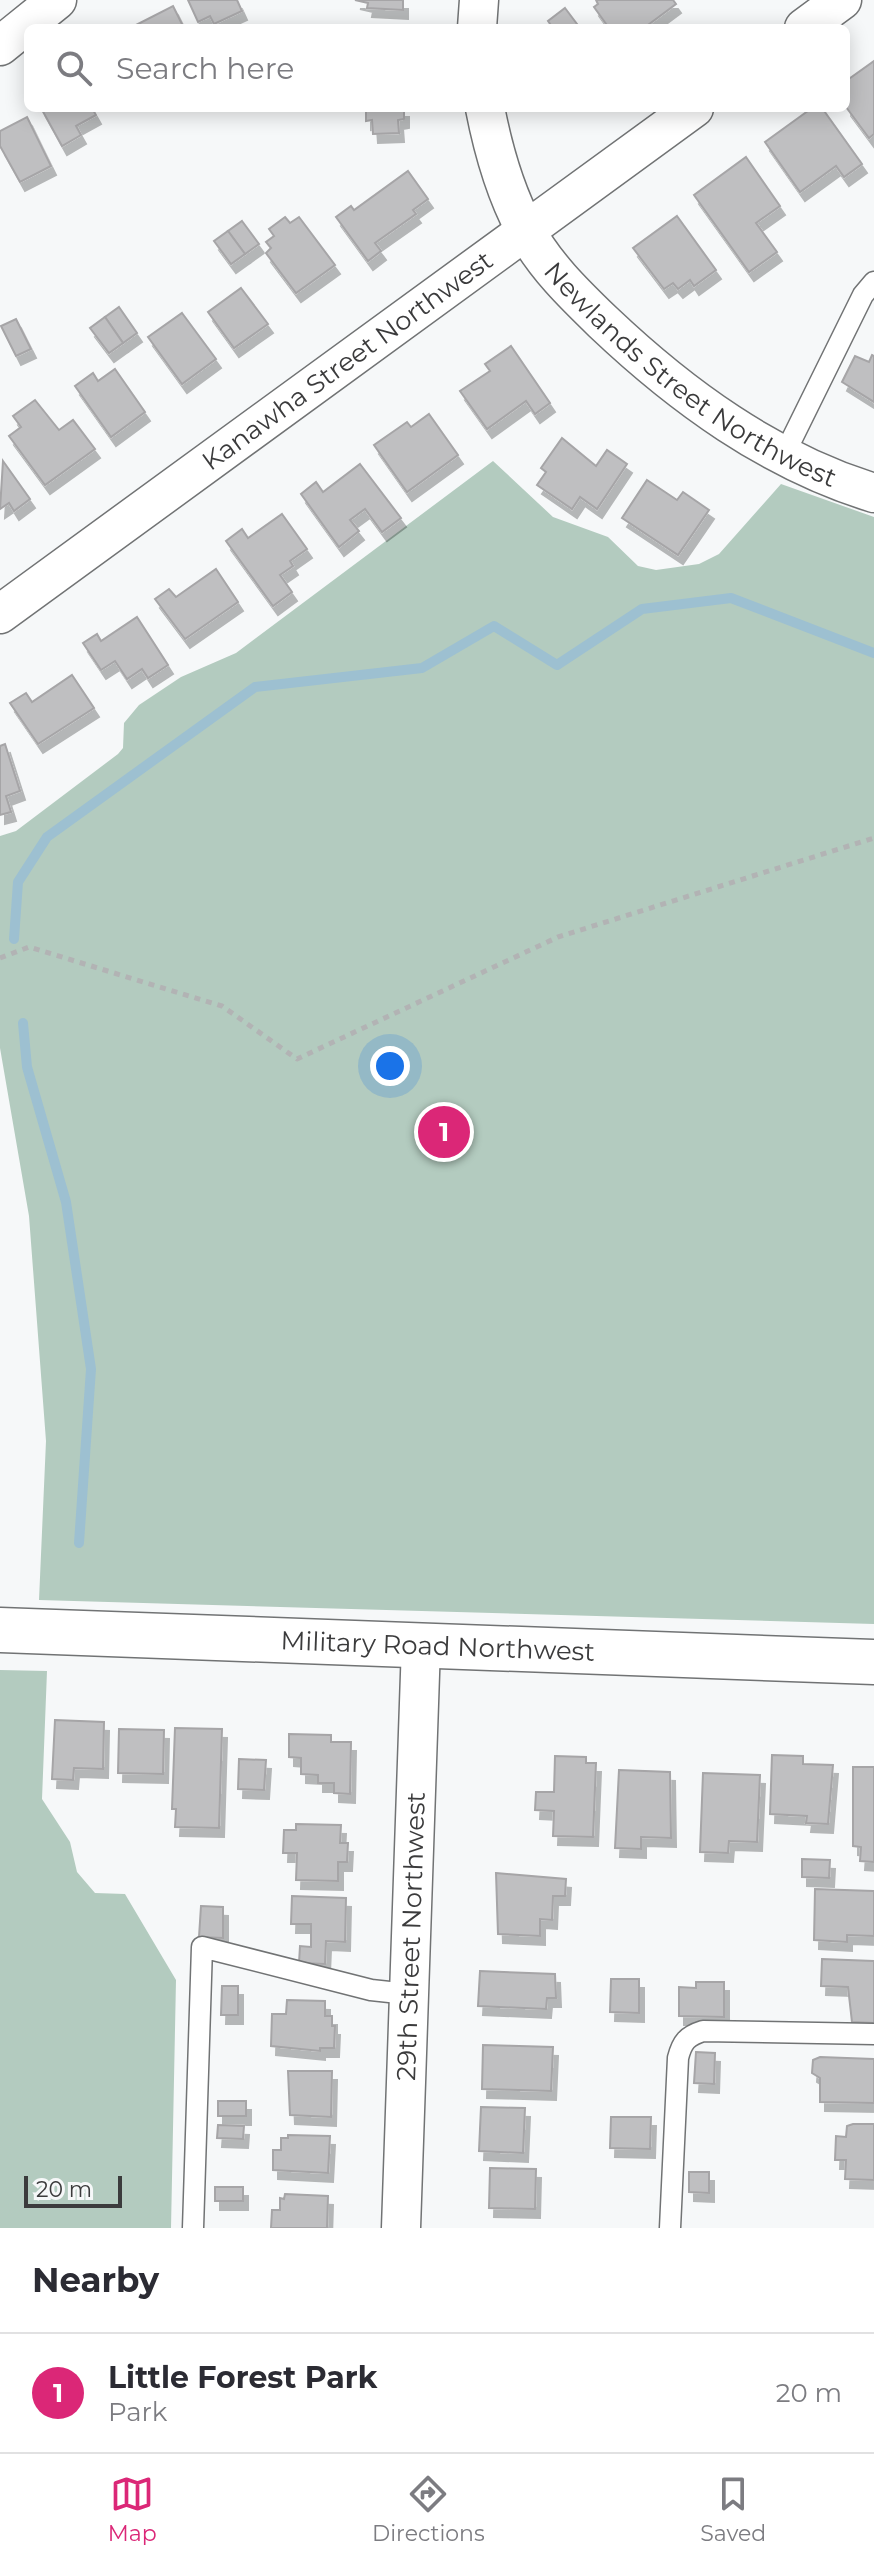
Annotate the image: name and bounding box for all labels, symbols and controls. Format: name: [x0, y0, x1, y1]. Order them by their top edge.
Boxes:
search box: [24, 24, 850, 112]
icon: search: [52, 46, 96, 90]
text: Search here: [116, 50, 294, 87]
street label: Kanawha Street Northwest: [196, 244, 499, 477]
street label: Newlands Street Northwest: [537, 256, 841, 494]
your location: [370, 1046, 410, 1086]
pin: 1: [418, 1102, 470, 1162]
street label: Military Road Northwest: [280, 1624, 596, 1668]
street label: 29th Street Northwest: [390, 1791, 432, 2081]
scale bar: [24, 2172, 122, 2208]
text: 20 m: [36, 2176, 92, 2203]
text: Nearby: [32, 2259, 159, 2301]
text: Little Forest Park: [108, 2359, 377, 2396]
text: 1: [53, 2377, 63, 2409]
text: 20 m: [776, 2377, 842, 2409]
text: Park: [108, 2396, 167, 2428]
tab: Map: [108, 2472, 157, 2547]
tab: Directions: [372, 2472, 485, 2547]
tab: Saved: [700, 2472, 766, 2547]

